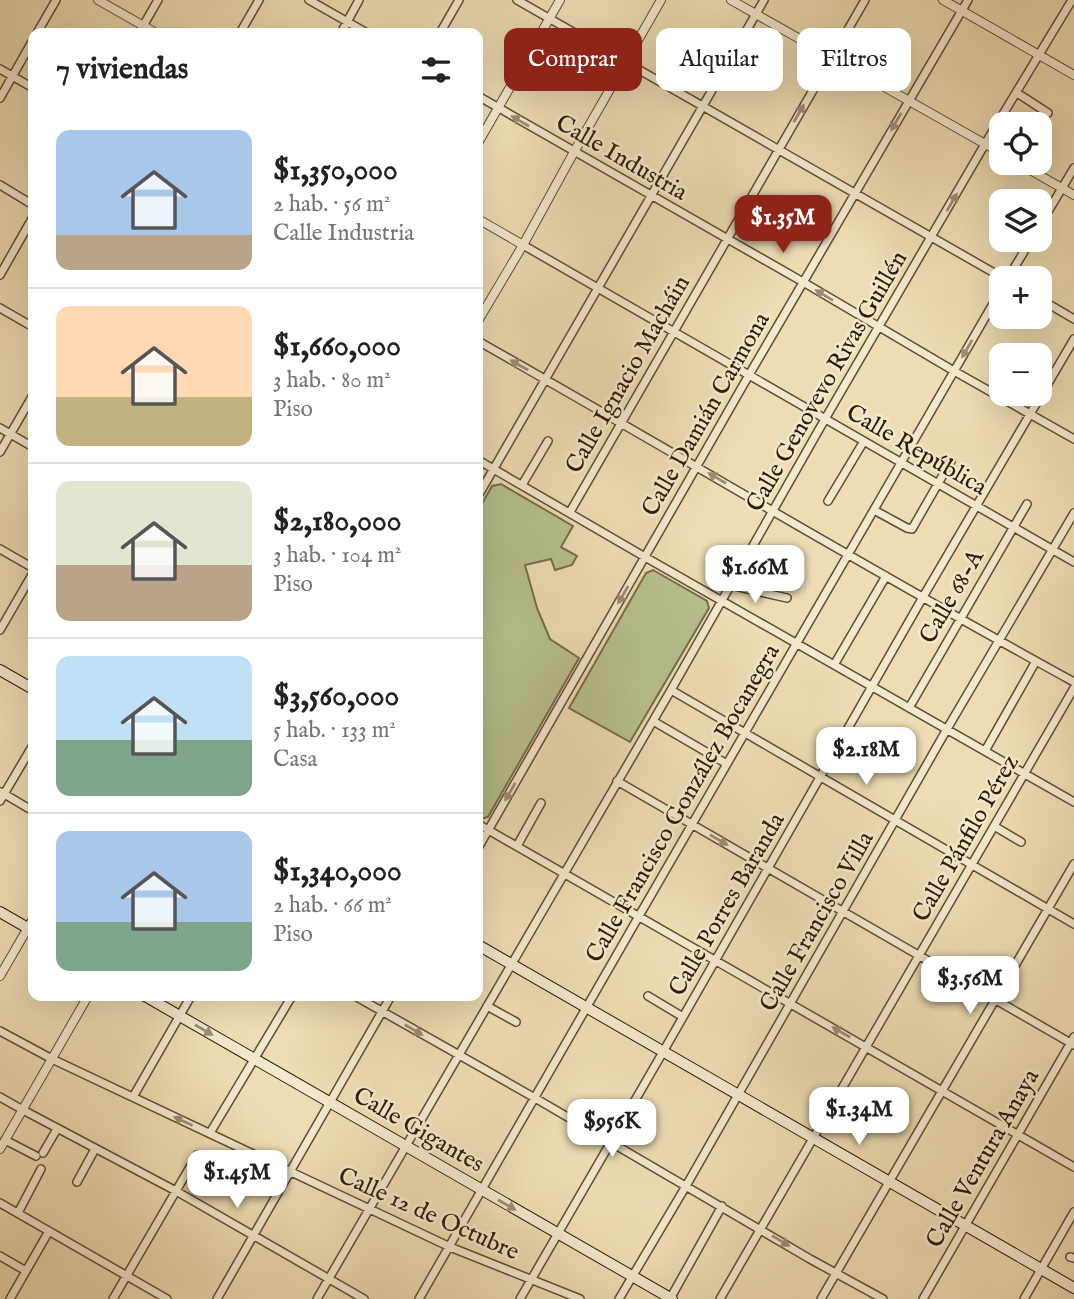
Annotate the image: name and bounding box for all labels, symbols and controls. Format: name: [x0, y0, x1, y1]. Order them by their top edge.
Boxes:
chip: Comprar: [504, 28, 642, 91]
chip: Alquilar: [656, 28, 783, 91]
chip: Filtros: [797, 28, 911, 91]
text: 7 viviendas: [56, 51, 188, 89]
icon: filters: [417, 51, 455, 89]
one-way arrow: [793, 104, 805, 123]
street label: Calle Industria: [550, 108, 693, 209]
map controls: [989, 112, 1052, 406]
button: locate: [989, 112, 1052, 175]
one-way arrow: [890, 113, 902, 132]
one-way arrow: [511, 115, 530, 127]
text: $1,350,000: [273, 152, 398, 190]
icon: home: [112, 158, 196, 242]
button: layers: [989, 189, 1052, 252]
text: 2 hab. · 56 m²: [273, 190, 391, 219]
one-way arrow: [946, 193, 958, 212]
pin: $1.35M: [726, 196, 840, 255]
text: $1.35M: [751, 203, 815, 232]
text: Calle Industria: [273, 219, 414, 248]
street label: Calle Genovevo Rivas Guillén: [740, 245, 915, 518]
button: +: [989, 266, 1052, 329]
street label: Calle Ignacio Macháin: [559, 270, 698, 479]
one-way arrow: [815, 288, 834, 301]
street label: Calle Damián Carmona: [635, 307, 778, 522]
text: $1,660,000: [273, 328, 401, 366]
icon: home: [112, 334, 196, 418]
one-way arrow: [961, 340, 973, 359]
button: −: [989, 343, 1052, 406]
one-way arrow: [510, 359, 529, 371]
text: 3 hab. · 80 m²: [273, 366, 391, 395]
text: Piso: [273, 395, 313, 424]
street label: Calle República: [840, 397, 993, 503]
one-way arrow: [707, 472, 727, 484]
text: $2,180,000: [273, 503, 402, 541]
icon: home: [112, 509, 196, 593]
text: 3 hab. · 104 m²: [273, 541, 401, 570]
street label: Calle 68-A: [913, 543, 992, 649]
pin: $1.66M: [698, 546, 812, 605]
text: $1.66M: [721, 553, 789, 582]
text: Piso: [273, 570, 313, 599]
one-way arrow: [617, 586, 630, 605]
street label: Calle Francisco González Bocanegra: [579, 638, 788, 969]
text: $3,560,000: [273, 678, 399, 716]
icon: home: [112, 684, 196, 768]
text: 5 hab. · 133 m²: [273, 716, 396, 745]
pin: $2.18M: [809, 728, 923, 787]
text: $2.18M: [832, 735, 900, 764]
text: Casa: [273, 745, 317, 774]
street label: Calle Pánfilo Pérez: [906, 750, 1027, 928]
one-way arrow: [504, 783, 516, 802]
street label: Calle Porres Baranda: [662, 807, 793, 1002]
street label: Calle Francisco Villa: [753, 826, 882, 1017]
one-way arrow: [709, 834, 729, 846]
text: $1,340,000: [273, 853, 402, 891]
icon: home: [112, 859, 196, 943]
text: 2 hab. · 66 m²: [273, 891, 392, 920]
text: Piso: [273, 920, 313, 949]
pin: $3.56M: [913, 956, 1027, 1016]
text: $3.56M: [937, 964, 1003, 993]
one-way arrow: [194, 1024, 213, 1036]
one-way arrow: [404, 1024, 423, 1036]
one-way arrow: [831, 1026, 850, 1038]
street label: Calle Ventura Anaya: [920, 1063, 1047, 1254]
street label: Calle Gigantes: [347, 1080, 489, 1180]
pin: $1.34M: [802, 1088, 916, 1147]
text: $1.34M: [825, 1095, 893, 1124]
pin: $956K: [563, 1100, 661, 1159]
text: $956K: [583, 1107, 641, 1136]
one-way arrow: [173, 1115, 193, 1127]
pin: $1.45M: [180, 1150, 294, 1210]
text: $1.45M: [203, 1158, 271, 1187]
street label: Calle 12 de Octubre: [333, 1161, 524, 1268]
one-way arrow: [498, 1199, 517, 1211]
one-way arrow: [771, 1235, 790, 1247]

